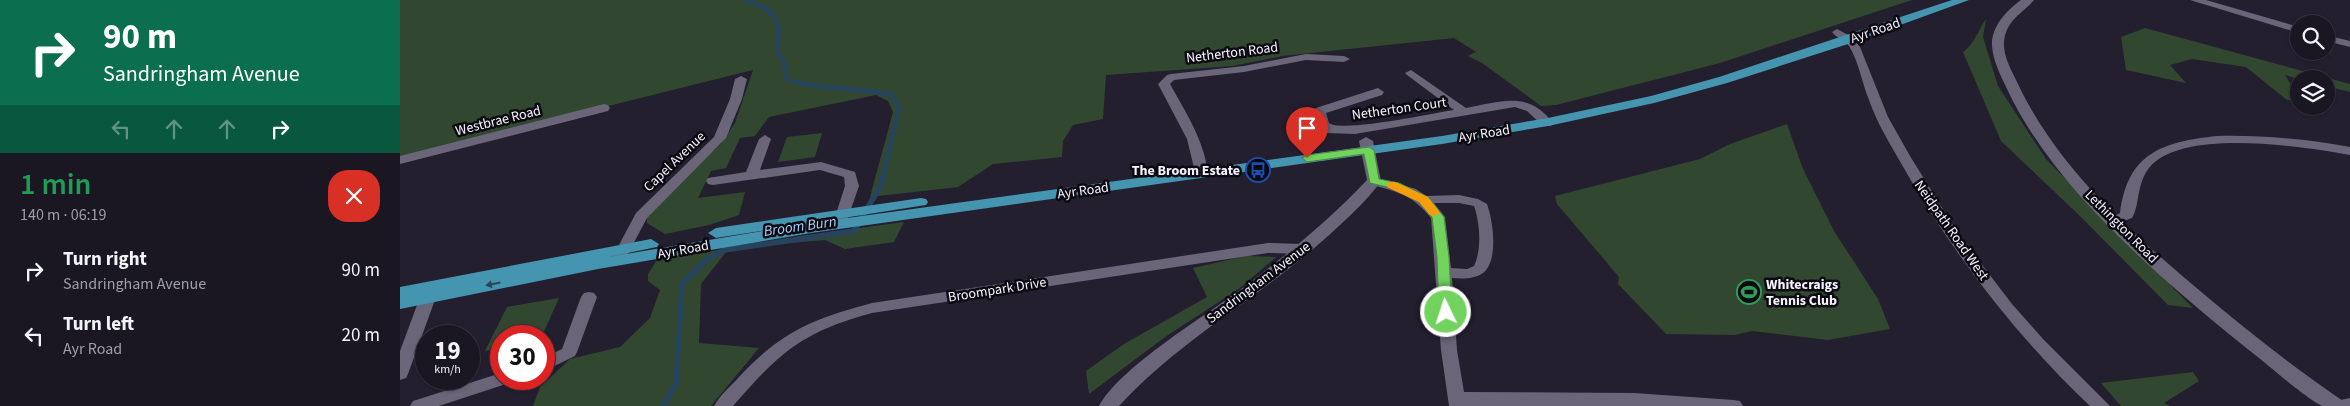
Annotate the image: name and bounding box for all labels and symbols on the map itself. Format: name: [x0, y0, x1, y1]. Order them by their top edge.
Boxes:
street label: Ayr Road: [1848, 13, 1903, 49]
street label: Netherton Road: [1185, 37, 1279, 69]
street label: Netherton Court: [1351, 92, 1448, 126]
street label: Westbrae Road: [453, 101, 543, 141]
pin: [1286, 107, 1328, 158]
street label: Ayr Road: [1457, 120, 1511, 148]
street label: Capel Avenue: [639, 127, 710, 196]
bus stop icon: The Broom Estate: [1245, 157, 1271, 183]
place label: The Broom Estate: [1132, 161, 1240, 181]
street label: Ayr Road: [1056, 177, 1110, 204]
street label: Neidpath Road West: [1909, 177, 1993, 285]
street label: Lethington Road: [2080, 185, 2163, 268]
water label: Broom Burn: [762, 211, 838, 242]
street label: Ayr Road: [656, 236, 710, 264]
street label: Sandringham Avenue: [1203, 237, 1315, 328]
street label: Broompark Drive: [947, 272, 1048, 308]
place label: Whitecraigs Tennis Club: [1766, 275, 1838, 311]
sports icon: Whitecraigs Tennis Club: [1736, 279, 1762, 305]
one-way arrow: [484, 281, 500, 289]
position arrow: [1419, 285, 1471, 337]
speed limit sign: 30: [490, 325, 555, 390]

